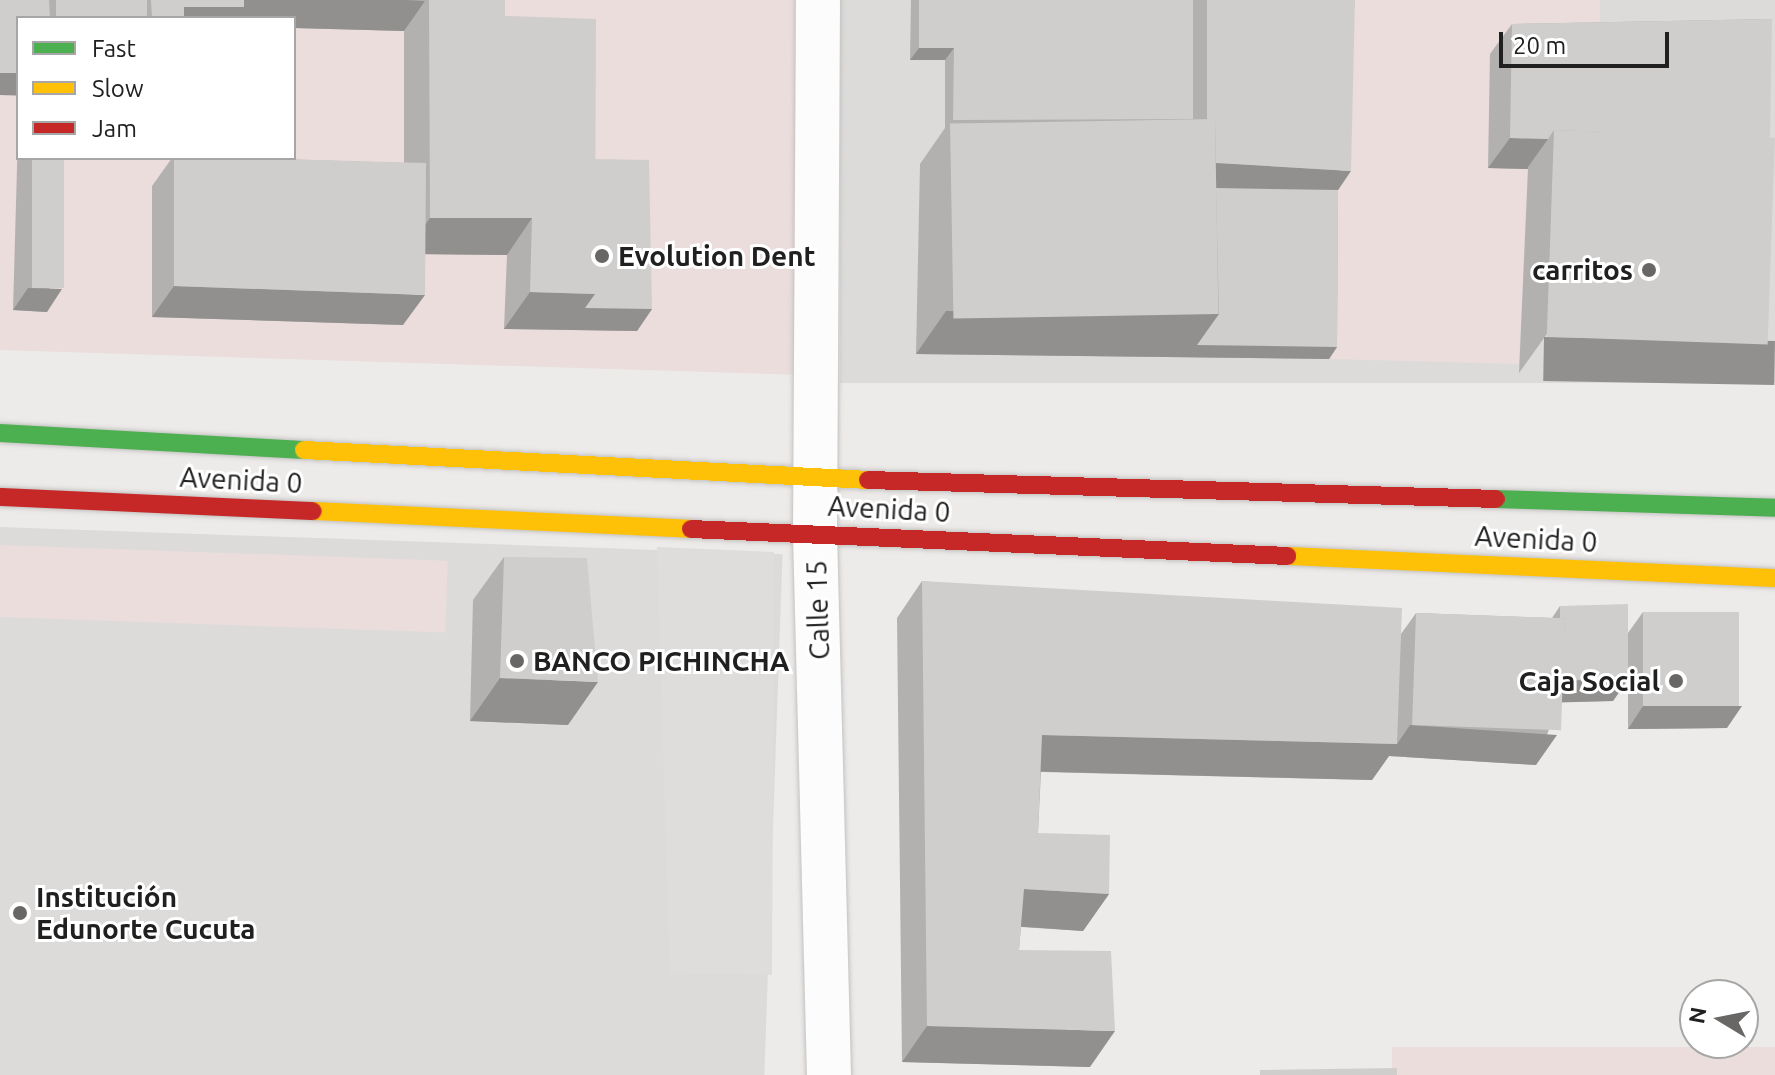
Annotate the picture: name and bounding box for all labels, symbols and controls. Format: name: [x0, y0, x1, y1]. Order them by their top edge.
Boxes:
legend: [16, 16, 296, 160]
scale bar: [1503, 16, 1673, 66]
text: 20 m: [1513, 32, 1566, 59]
text: Fast: [92, 35, 136, 62]
text: Slow: [92, 75, 144, 102]
text: Jam: [92, 115, 137, 142]
place label: Evolution Dent: [618, 239, 816, 273]
marker: Evolution Dent: [593, 247, 611, 265]
place label: carritos: [1532, 253, 1633, 287]
marker: carritos: [1640, 261, 1658, 279]
street label: Avenida 0: [179, 460, 303, 500]
street label: Avenida 0: [827, 489, 951, 529]
street label: Avenida 0: [1474, 519, 1598, 559]
street label: Calle 15: [799, 560, 837, 660]
place label: BANCO PICHINCHA: [533, 644, 789, 678]
marker: BANCO PICHINCHA: [508, 652, 526, 670]
place label: Caja Social: [1519, 664, 1660, 698]
marker: Caja Social: [1667, 672, 1685, 690]
place label: Institución Edunorte Cucuta: [36, 880, 256, 946]
marker: Institución Edunorte Cucuta: [11, 904, 29, 922]
north arrow: [1679, 979, 1759, 1059]
text: N: [1683, 1005, 1711, 1025]

